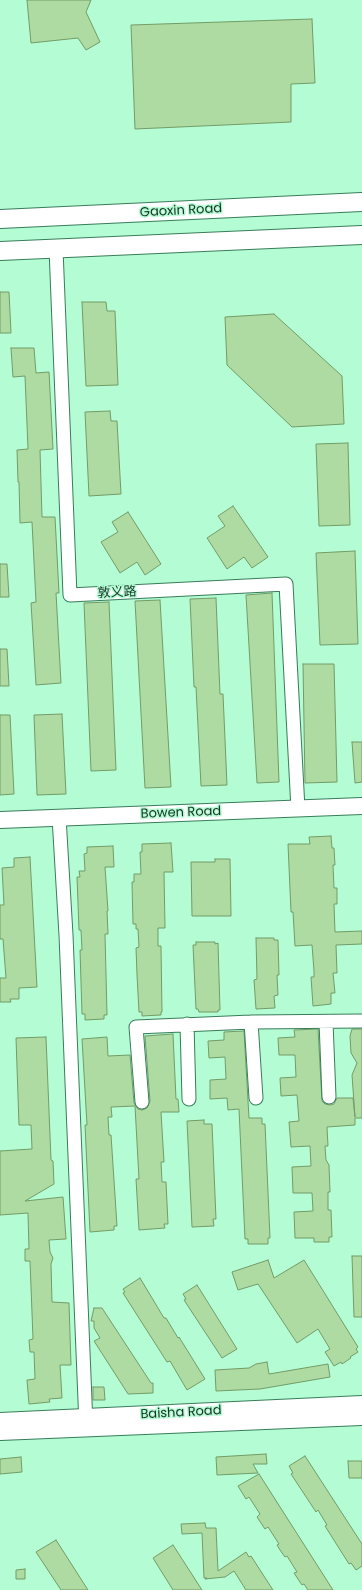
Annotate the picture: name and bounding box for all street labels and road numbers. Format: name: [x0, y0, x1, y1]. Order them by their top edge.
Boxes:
street label: Gaoxin Road: [140, 201, 222, 221]
street label: 敦义路: [97, 584, 137, 602]
street label: Bowen Road: [140, 804, 222, 822]
street label: Baisha Road: [140, 1403, 222, 1423]

